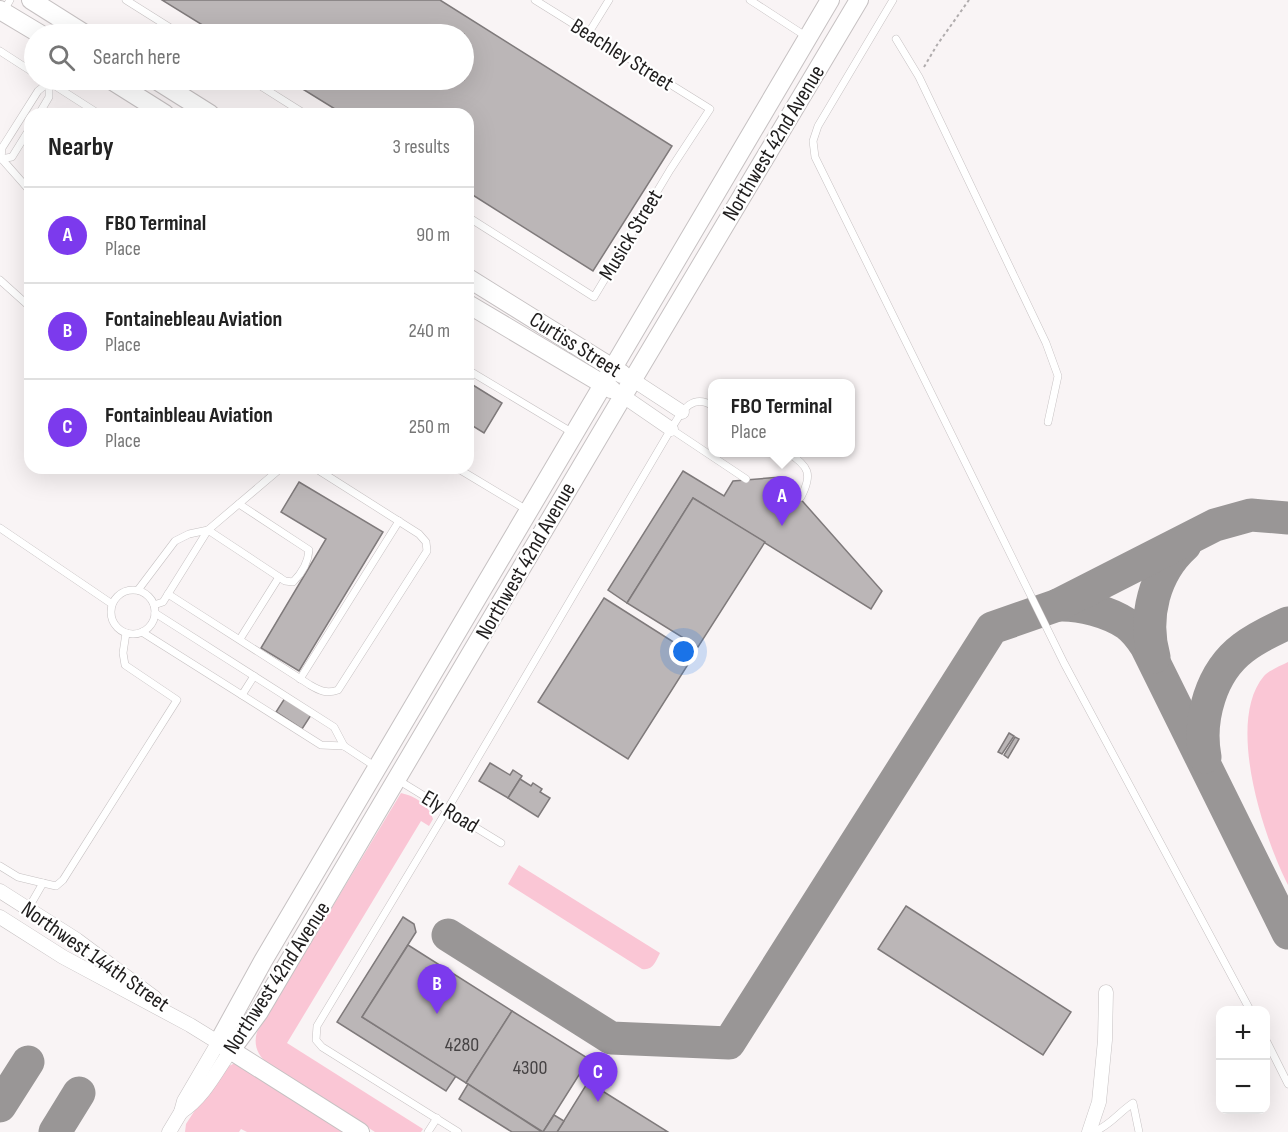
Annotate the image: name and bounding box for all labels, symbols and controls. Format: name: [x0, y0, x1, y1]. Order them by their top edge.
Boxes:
street label: Beachley Street: [565, 13, 679, 97]
search box: [24, 24, 474, 90]
icon: search: [45, 41, 78, 74]
text: Search here: [93, 44, 180, 71]
street label: Northwest 42nd Avenue: [717, 60, 831, 226]
text: Nearby: [48, 132, 114, 163]
text: 3 results: [393, 135, 450, 159]
street label: Musick Street: [593, 184, 669, 285]
text: FBO Terminal: [105, 210, 206, 237]
text: A: [63, 223, 72, 247]
text: 90 m: [416, 223, 450, 247]
text: Place: [105, 237, 141, 261]
text: Fontainebleau Aviation: [105, 306, 282, 333]
street label: Curtiss Street: [524, 306, 626, 384]
text: B: [63, 319, 72, 343]
text: 240 m: [409, 319, 450, 343]
text: Place: [105, 333, 141, 357]
popup: [708, 379, 855, 457]
text: FBO Terminal: [731, 393, 832, 420]
text: Fontainbleau Aviation: [105, 402, 273, 429]
text: C: [62, 415, 73, 439]
text: 250 m: [409, 415, 450, 439]
text: Place: [731, 420, 767, 444]
text: Place: [105, 429, 141, 453]
pin: A: [762, 476, 802, 526]
street label: Northwest 42nd Avenue: [470, 478, 582, 644]
your location: [669, 637, 698, 666]
street label: Ely Road: [417, 785, 483, 839]
street label: Northwest 144th Street: [16, 896, 174, 1018]
street label: Northwest 42nd Avenue: [218, 897, 336, 1059]
pin: B: [418, 964, 456, 1014]
map controls: [1216, 1006, 1270, 1114]
button: +: [1216, 1006, 1270, 1060]
house number: 4280: [445, 1033, 479, 1057]
pin: C: [578, 1052, 618, 1102]
house number: 4300: [513, 1056, 547, 1080]
button: −: [1216, 1060, 1270, 1114]

